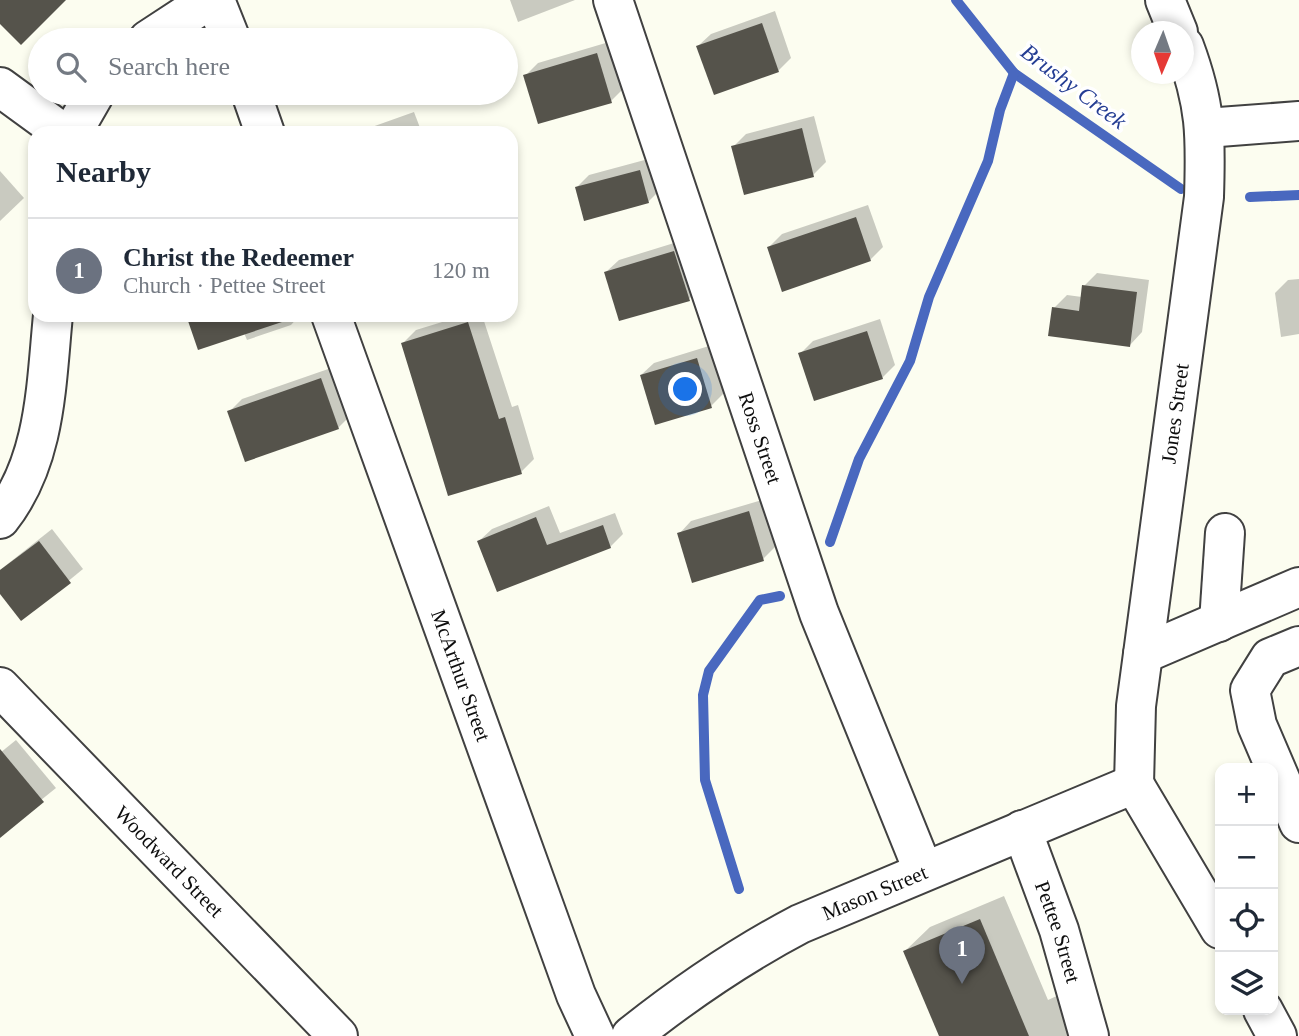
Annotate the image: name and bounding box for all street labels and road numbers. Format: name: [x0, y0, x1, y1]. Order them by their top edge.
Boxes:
street label: Jones Street: [1157, 362, 1194, 465]
street label: Ross Street: [734, 389, 787, 487]
street label: McArthur Street: [426, 606, 496, 745]
street label: Woodward Street: [110, 801, 229, 922]
street label: Mason Street: [819, 860, 931, 925]
street label: Pettee Street: [1030, 878, 1085, 986]

